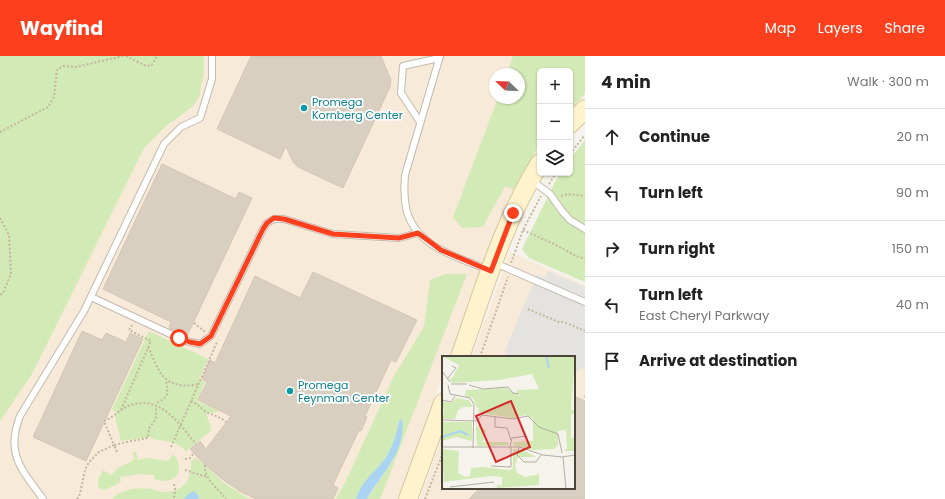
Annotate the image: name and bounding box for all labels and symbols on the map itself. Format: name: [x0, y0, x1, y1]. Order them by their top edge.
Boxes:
north arrow: [489, 68, 525, 104]
place label: Promega Kornberg Center: [312, 94, 403, 123]
marker: Promega Kornberg Center: [299, 103, 309, 113]
route end: [504, 204, 522, 222]
route start: [170, 329, 188, 347]
inset map: [442, 356, 575, 489]
place label: Promega Feynman Center: [298, 377, 390, 406]
marker: Promega Feynman Center: [285, 386, 295, 396]

